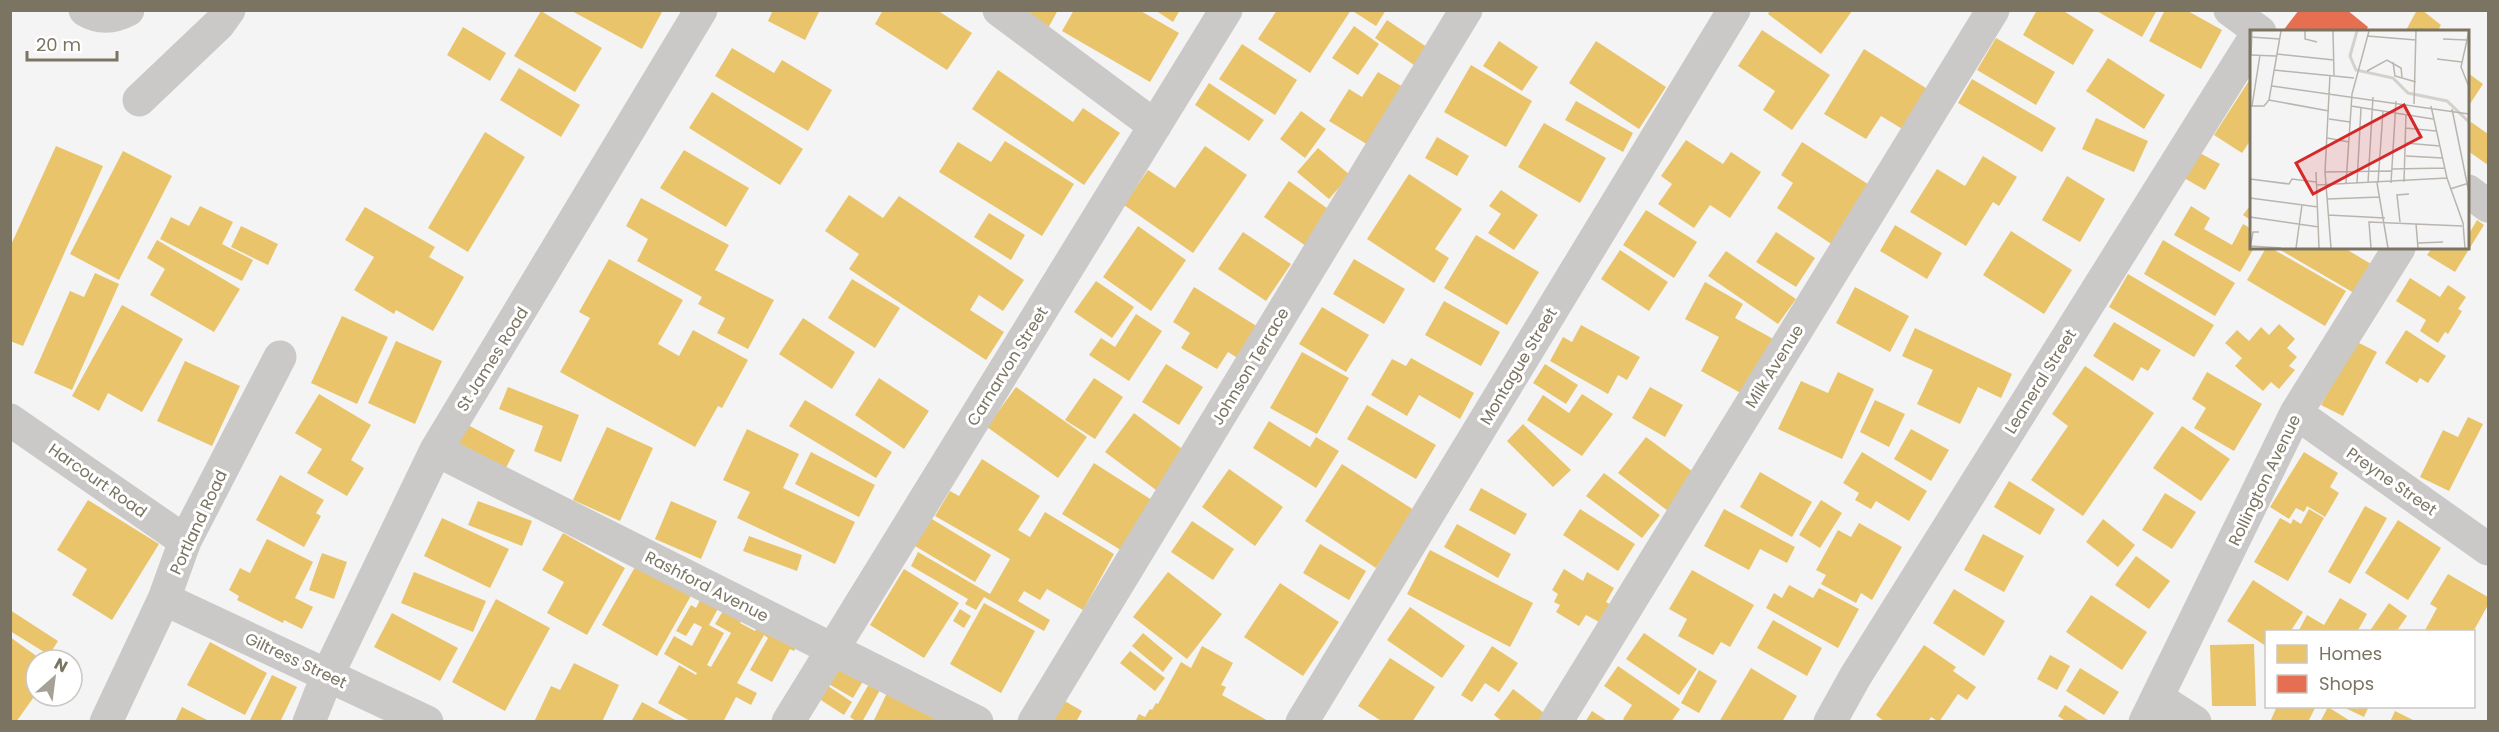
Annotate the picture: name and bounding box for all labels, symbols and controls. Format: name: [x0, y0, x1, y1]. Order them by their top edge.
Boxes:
scale bar: [27, 24, 117, 62]
inset map: [2250, 30, 2469, 249]
text: 20 m: [36, 32, 81, 57]
street label: Carnarvon Street: [961, 302, 1053, 430]
street label: St James Road: [451, 303, 534, 416]
street label: Johnson Terrace: [1206, 303, 1295, 429]
street label: Montague Street: [1474, 303, 1563, 429]
street label: Milk Avenue: [1740, 320, 1809, 412]
street label: Leaneral Street: [1999, 324, 2082, 438]
street label: Rollington Avenue: [2223, 411, 2306, 550]
street label: Harcourt Road: [44, 438, 152, 523]
street label: Preyne Street: [2342, 442, 2442, 521]
street label: Portland Road: [164, 466, 233, 578]
street label: Rashford Avenue: [641, 545, 773, 628]
street label: Giltress Street: [241, 627, 351, 694]
legend: [2265, 630, 2475, 708]
text: Homes: [2319, 641, 2382, 666]
north arrow: [24, 648, 84, 708]
text: N: [50, 652, 72, 678]
text: Shops: [2319, 671, 2374, 696]

